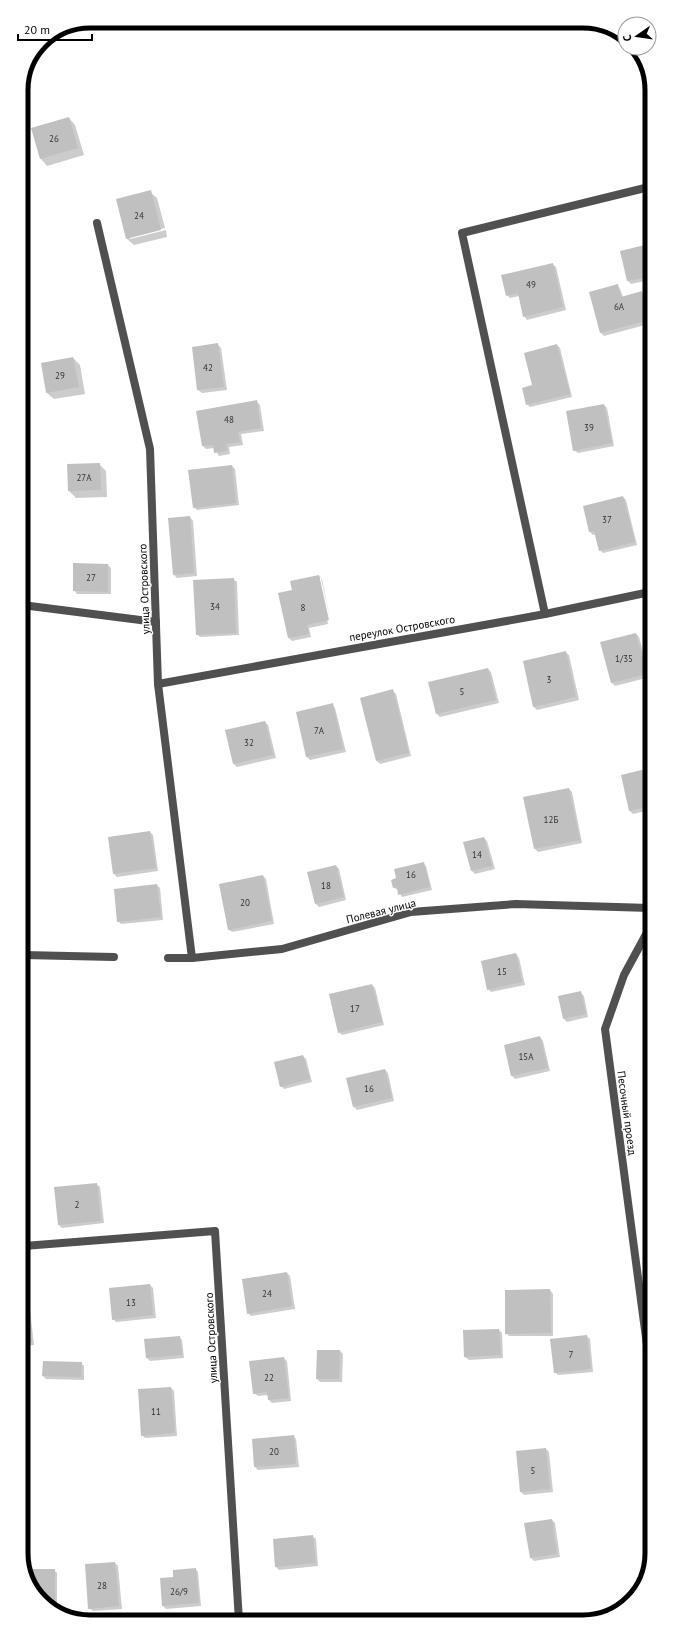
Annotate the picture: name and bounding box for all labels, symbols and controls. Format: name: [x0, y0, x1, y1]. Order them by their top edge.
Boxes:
scale bar: [18, 16, 92, 42]
north arrow: [617, 16, 657, 56]
text: 20 m: [24, 22, 50, 37]
text: С: [620, 34, 635, 43]
house number: 26: [49, 133, 59, 144]
house number: 24: [134, 210, 144, 221]
house number: 49: [526, 279, 536, 290]
house number: 6А: [614, 301, 625, 312]
house number: 42: [203, 362, 213, 373]
house number: 29: [55, 370, 65, 381]
house number: 48: [224, 414, 234, 425]
house number: 39: [584, 422, 594, 433]
house number: 27А: [76, 472, 92, 483]
house number: 37: [602, 514, 612, 525]
street label: улица Островского: [135, 543, 153, 635]
house number: 27: [86, 572, 96, 583]
house number: 34: [210, 601, 220, 612]
house number: 8: [301, 602, 306, 613]
street label: переулок Островского: [348, 612, 456, 644]
house number: 1/35: [615, 653, 633, 664]
house number: 3: [547, 674, 552, 685]
house number: 5: [460, 686, 465, 697]
house number: 7А: [314, 725, 325, 736]
house number: 32: [244, 737, 254, 748]
house number: 12Б: [544, 814, 558, 825]
house number: 14: [472, 849, 482, 860]
house number: 16: [406, 869, 416, 880]
house number: 18: [321, 880, 331, 891]
street label: Полевая улица: [345, 896, 417, 926]
house number: 20: [240, 897, 250, 908]
house number: 15: [497, 966, 507, 977]
house number: 17: [350, 1003, 360, 1014]
house number: 15А: [518, 1051, 534, 1062]
street label: Песочный проезд: [614, 1070, 640, 1156]
house number: 16: [364, 1083, 374, 1094]
house number: 2: [75, 1199, 80, 1210]
house number: 24: [262, 1288, 272, 1299]
street label: улица Островского: [202, 1292, 220, 1384]
house number: 13: [126, 1297, 136, 1308]
house number: 7: [569, 1349, 574, 1360]
house number: 22: [264, 1372, 274, 1383]
house number: 11: [151, 1406, 161, 1417]
house number: 20: [269, 1446, 279, 1457]
house number: 5: [531, 1465, 536, 1476]
house number: 28: [97, 1580, 107, 1591]
house number: 26/9: [170, 1586, 188, 1597]

